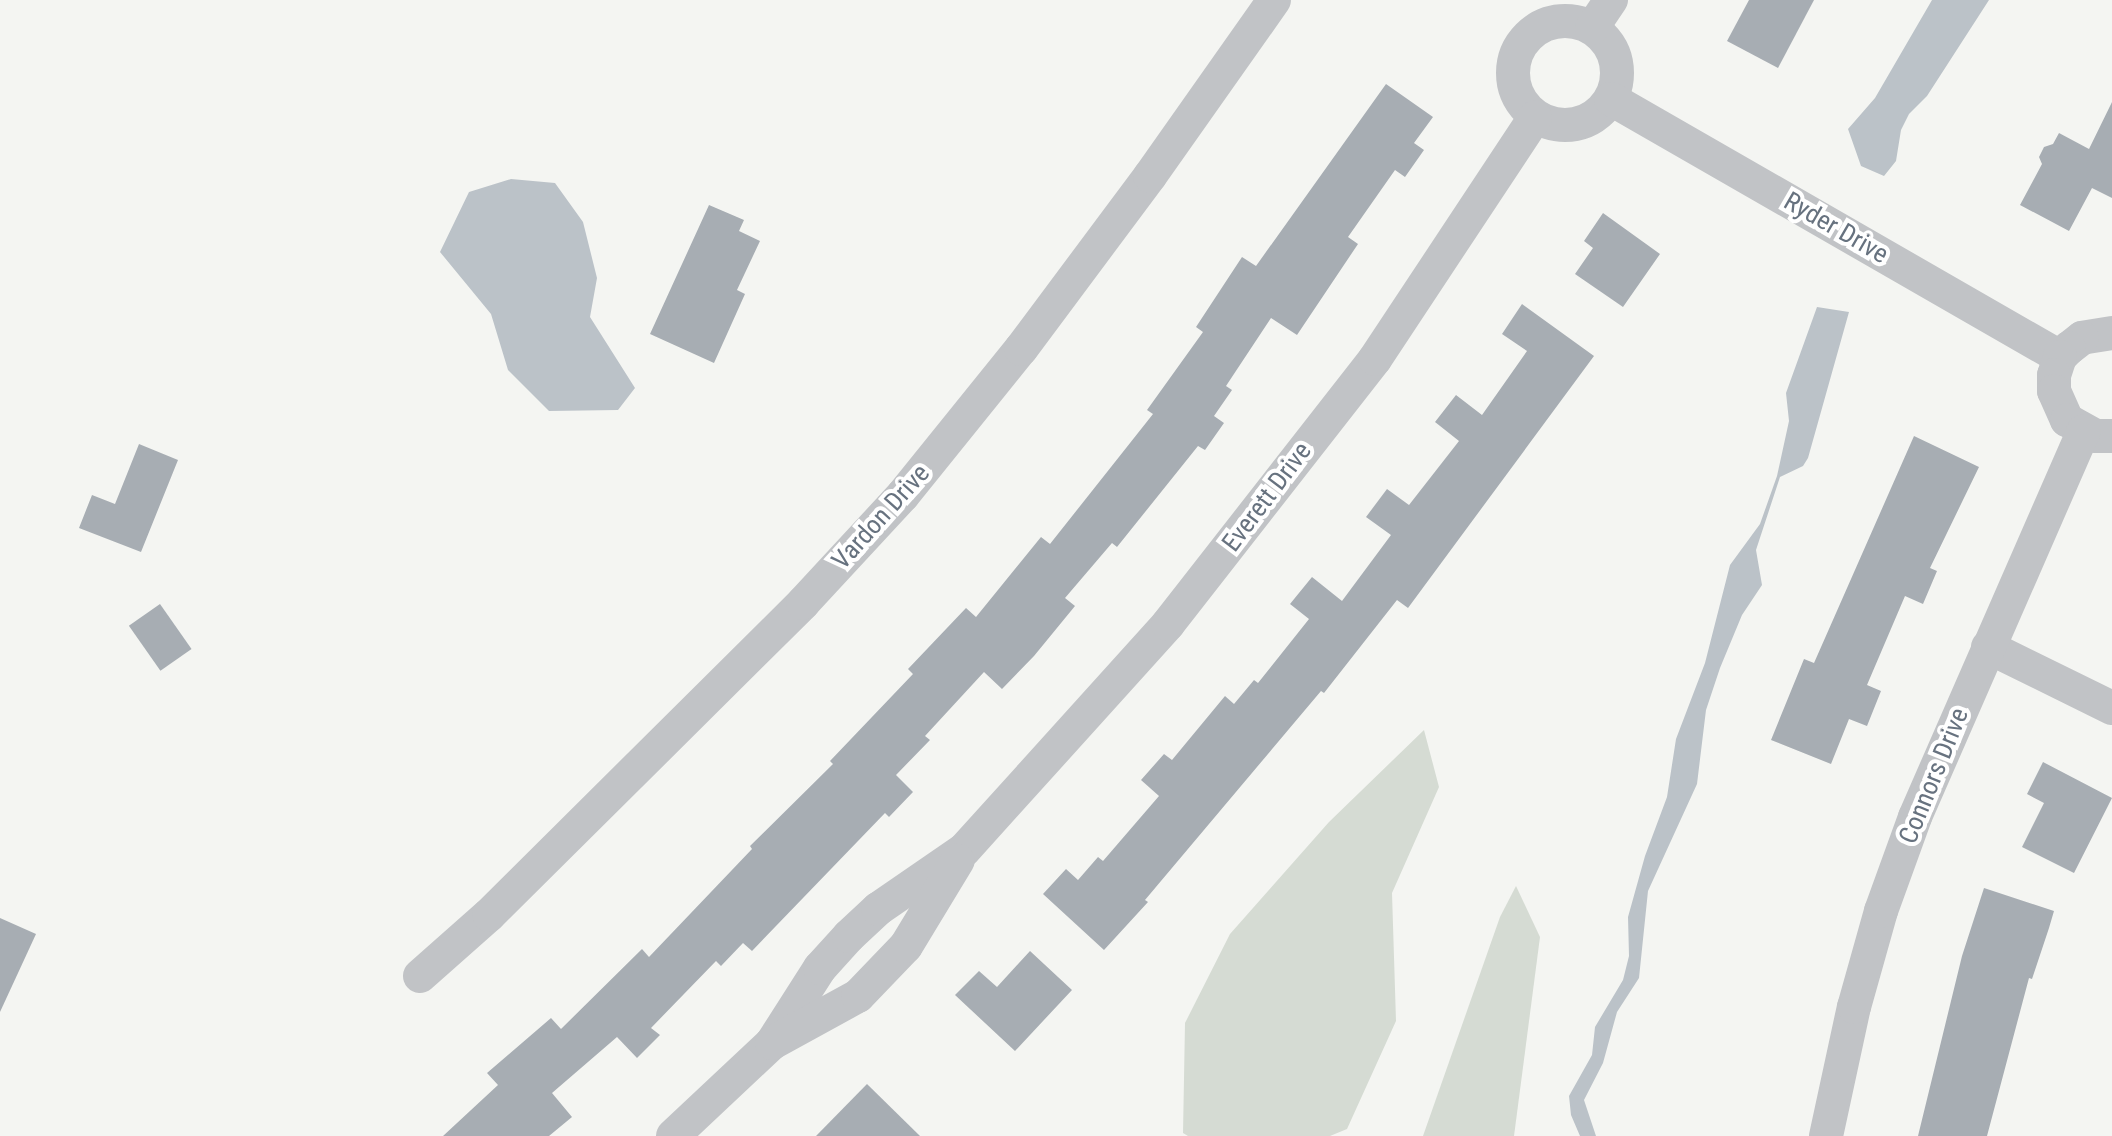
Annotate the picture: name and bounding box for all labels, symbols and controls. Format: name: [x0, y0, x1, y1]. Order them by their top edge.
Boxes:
street label: Ryder Drive: [1778, 186, 1894, 270]
street label: Everett Drive: [1216, 436, 1318, 558]
street label: Vardon Drive: [826, 458, 936, 576]
street label: Connors Drive: [1893, 704, 1975, 848]

